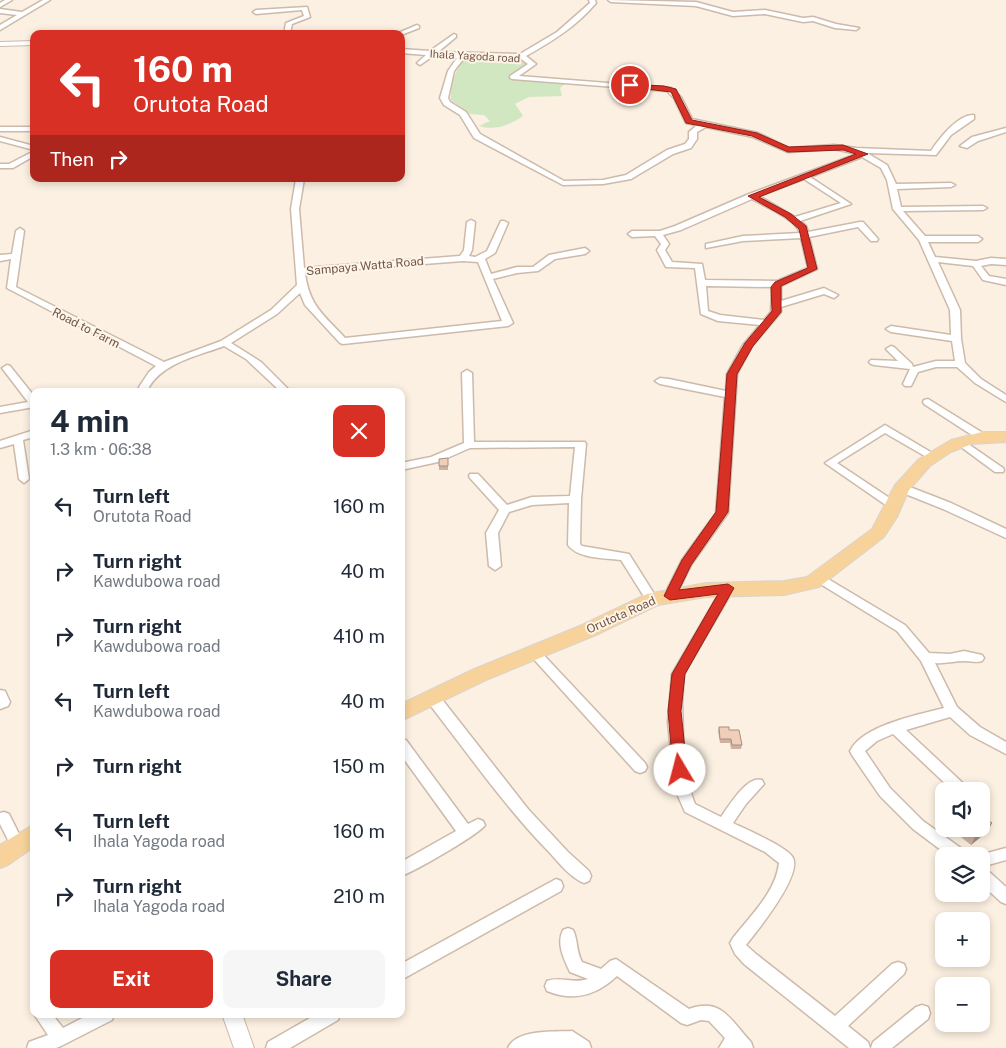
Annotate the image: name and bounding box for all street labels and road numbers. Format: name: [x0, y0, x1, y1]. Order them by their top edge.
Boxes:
street label: Ihala Yagoda road: [429, 48, 521, 64]
street label: Sampaya Watta Road: [306, 254, 424, 278]
street label: Road to Farm: [50, 305, 122, 351]
street label: Orutota Road: [584, 594, 658, 636]

